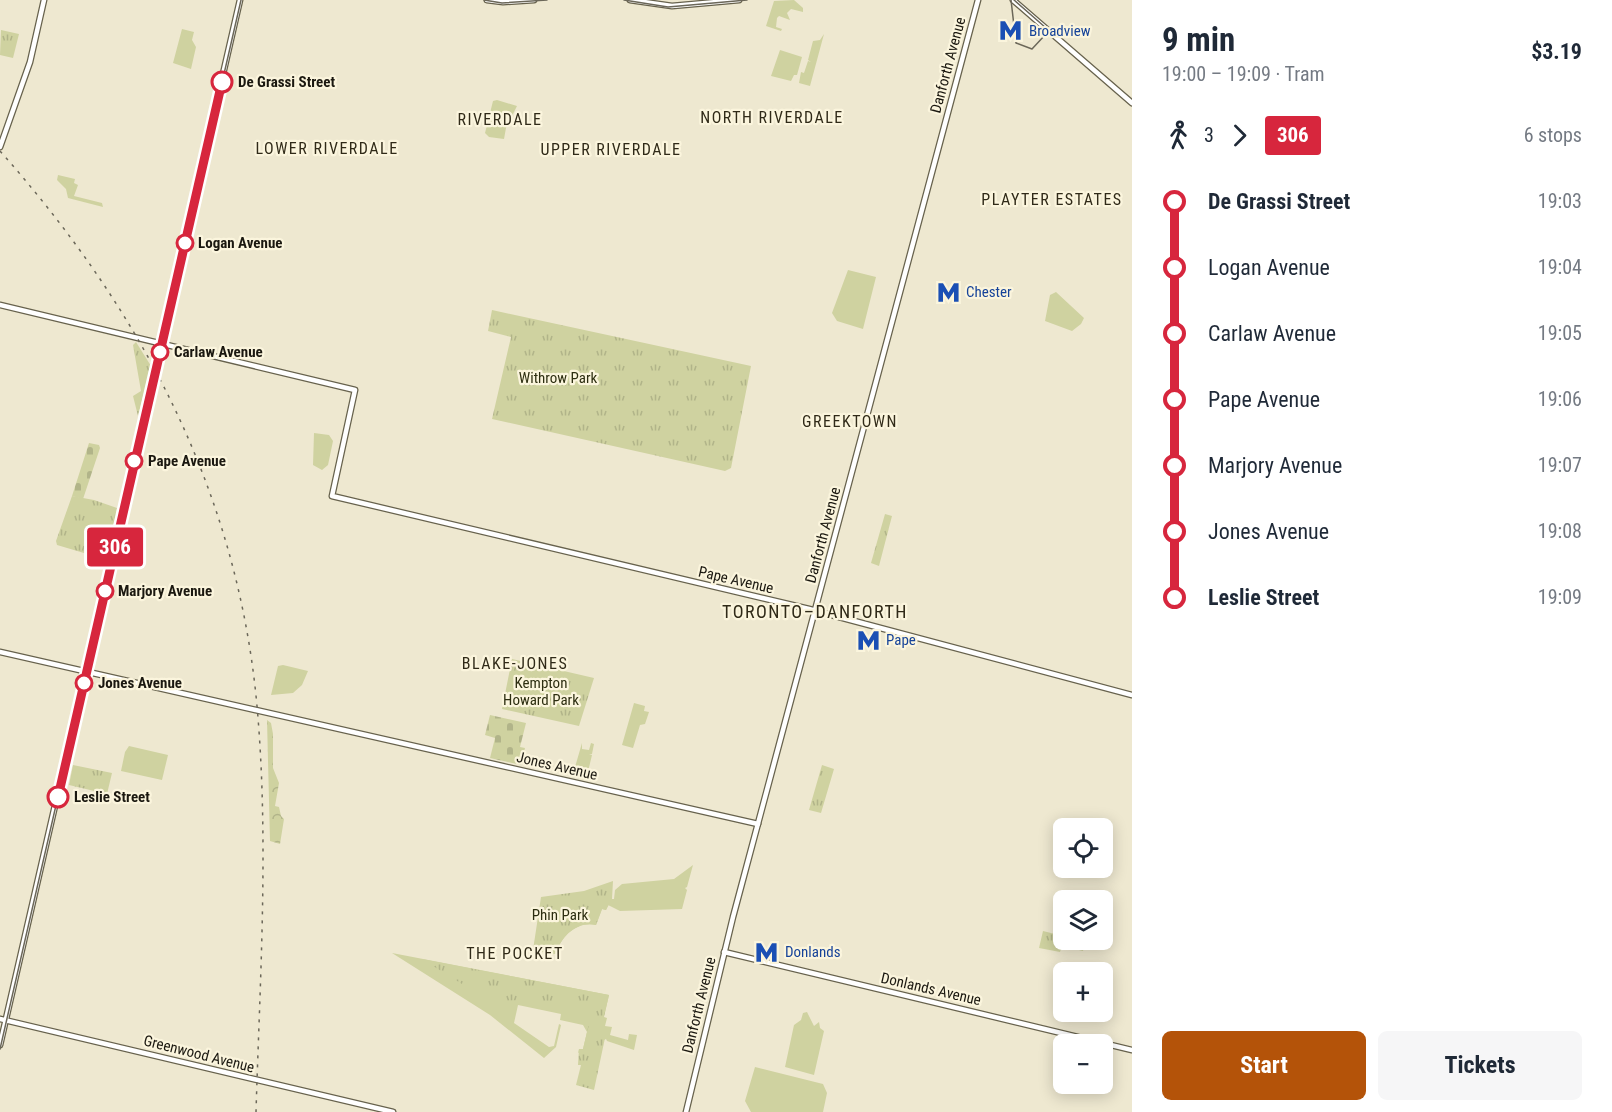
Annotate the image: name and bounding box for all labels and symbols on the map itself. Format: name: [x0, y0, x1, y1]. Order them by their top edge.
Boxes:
street label: Danforth Avenue: [927, 15, 969, 115]
metro station icon: Broadview: [998, 18, 1024, 44]
place label: Broadview: [1029, 22, 1091, 40]
marker: De Grassi Street: [211, 71, 233, 93]
place label: De Grassi Street: [238, 73, 335, 91]
district label: NORTH RIVERDALE: [700, 108, 844, 127]
district label: RIVERDALE: [457, 110, 543, 129]
district label: LOWER RIVERDALE: [255, 139, 399, 158]
district label: UPPER RIVERDALE: [541, 140, 682, 159]
district label: PLAYTER ESTATES: [981, 190, 1123, 209]
marker: Logan Avenue: [176, 234, 194, 252]
place label: Logan Avenue: [198, 234, 282, 252]
metro station icon: Chester: [935, 279, 961, 305]
place label: Chester: [966, 283, 1012, 301]
marker: Carlaw Avenue: [151, 343, 169, 361]
place label: Carlaw Avenue: [174, 343, 263, 361]
park label: Withrow Park: [519, 369, 597, 387]
district label: GREEKTOWN: [802, 412, 898, 431]
marker: Pape Avenue: [125, 452, 143, 470]
place label: Pape Avenue: [148, 452, 226, 470]
street label: Danforth Avenue: [802, 485, 844, 585]
line badge: 306: [80, 528, 150, 566]
street label: Pape Avenue: [697, 563, 775, 597]
marker: Marjory Avenue: [96, 582, 114, 600]
place label: Marjory Avenue: [118, 582, 212, 600]
district label: TORONTO–DANFORTH: [722, 601, 908, 622]
metro station icon: Pape: [855, 627, 881, 653]
place label: Pape: [886, 631, 916, 649]
district label: BLAKE-JONES: [462, 654, 568, 673]
marker: Jones Avenue: [75, 674, 93, 692]
place label: Jones Avenue: [98, 674, 182, 692]
park label: Kempton Howard Park: [503, 674, 579, 709]
street label: Jones Avenue: [515, 748, 599, 784]
marker: Leslie Street: [47, 786, 69, 808]
place label: Leslie Street: [74, 788, 150, 806]
park label: Phin Park: [532, 906, 588, 924]
metro station icon: Donlands: [754, 939, 780, 965]
place label: Donlands: [785, 943, 841, 961]
district label: THE POCKET: [466, 944, 564, 963]
street label: Danforth Avenue: [678, 955, 720, 1055]
street label: Donlands Avenue: [879, 969, 983, 1009]
street label: Greenwood Avenue: [142, 1032, 256, 1076]

